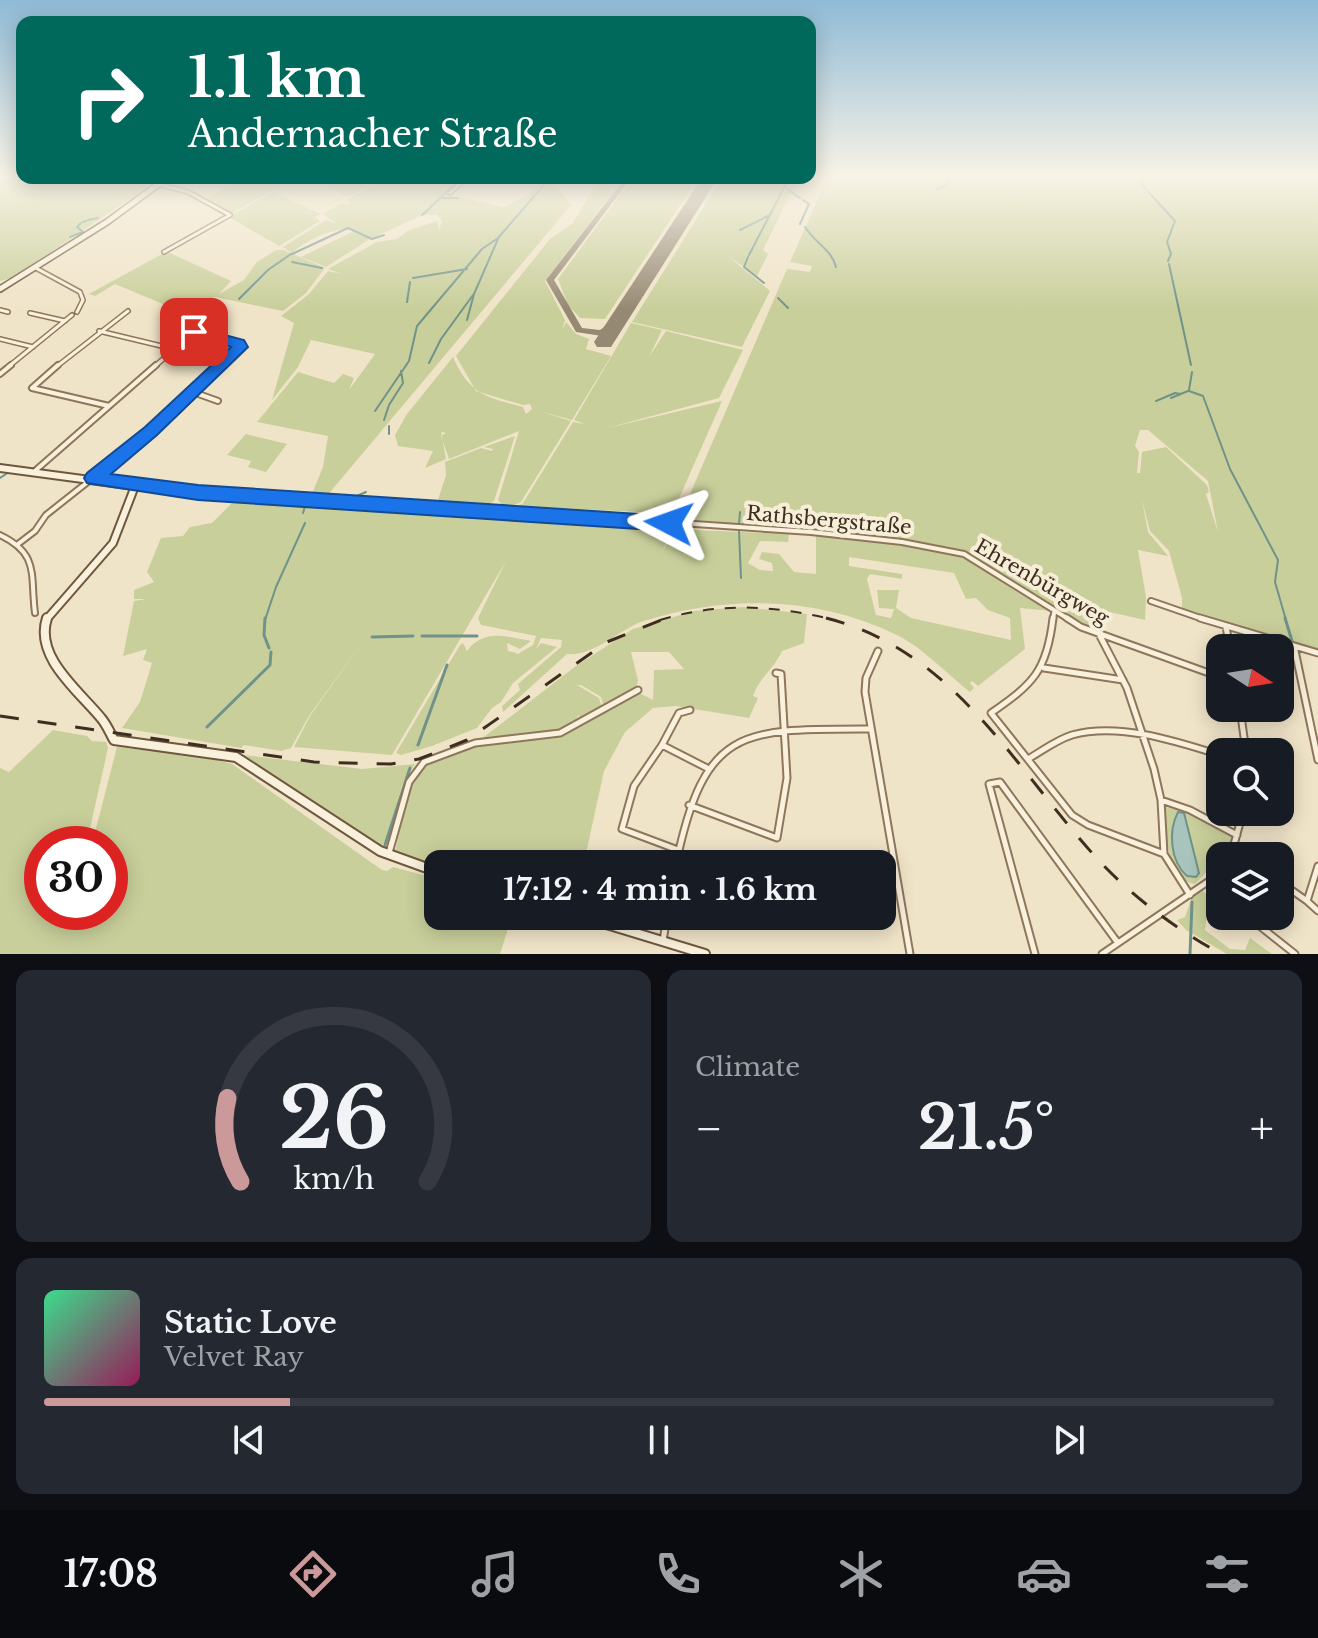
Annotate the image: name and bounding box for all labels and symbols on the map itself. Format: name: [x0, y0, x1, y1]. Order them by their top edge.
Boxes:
pin: [160, 298, 228, 366]
position arrow: [627, 481, 711, 565]
street label: Rathsbergstraße: [745, 501, 913, 539]
street label: Ehrenbürgweg: [971, 534, 1114, 631]
north arrow: [1206, 634, 1294, 722]
speed limit sign: 30: [24, 826, 128, 930]

